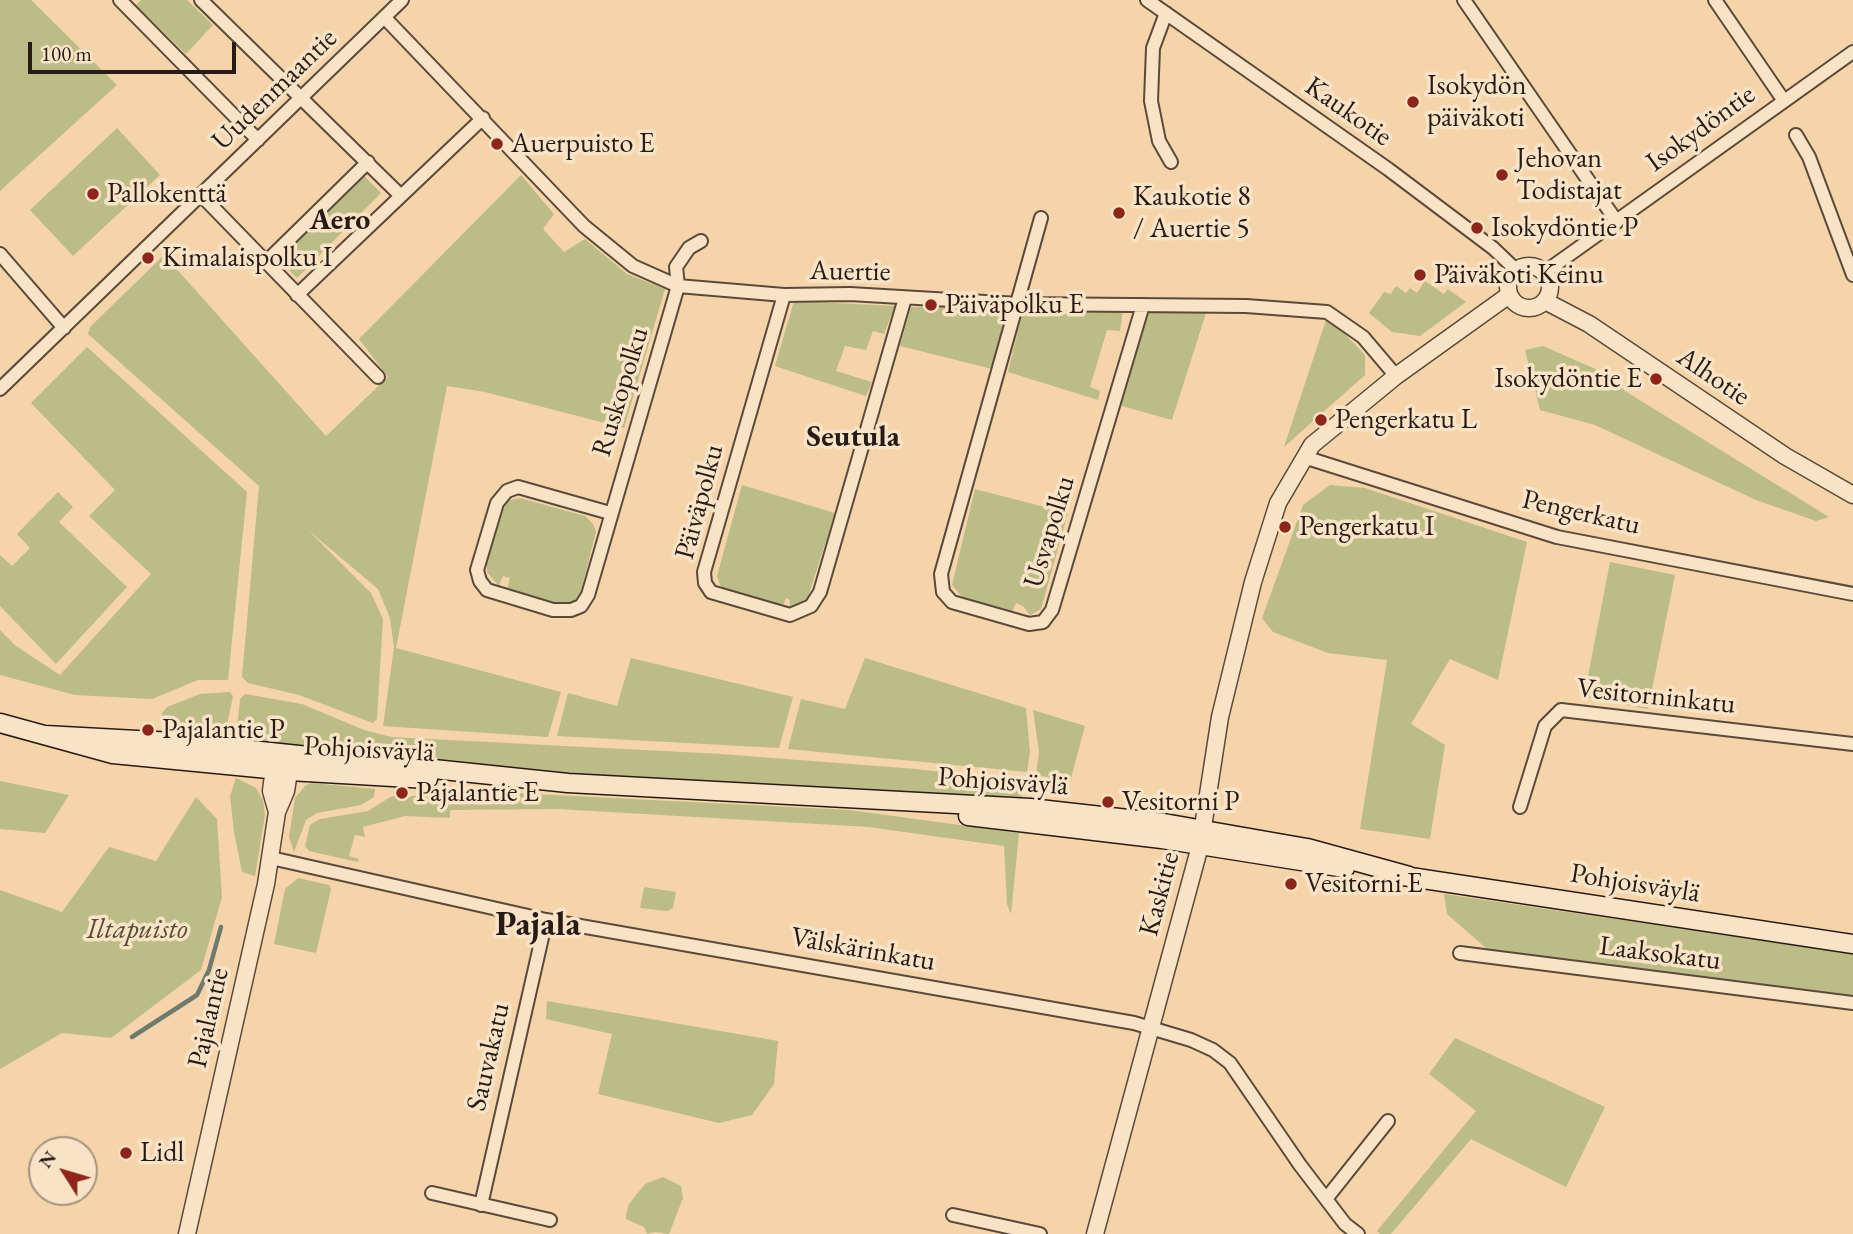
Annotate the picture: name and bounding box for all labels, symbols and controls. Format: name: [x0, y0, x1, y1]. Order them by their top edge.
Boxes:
street label: Uudenmaantie: [206, 22, 344, 158]
scale bar: [32, 28, 240, 72]
text: 100 m: [41, 40, 92, 67]
place label: Isokydön päiväkoti: [1427, 69, 1527, 135]
street label: Kaukotie: [1298, 70, 1398, 154]
street label: Isokydöntie: [1640, 78, 1762, 180]
marker: Isokydön päiväkoti: [1405, 94, 1421, 110]
place label: Auerpuisto E: [511, 127, 655, 161]
marker: Auerpuisto E: [489, 136, 505, 152]
place label: Jehovan Todistajat: [1516, 142, 1622, 208]
marker: Jehovan Todistajat: [1494, 167, 1510, 183]
place label: Pallokenttä: [107, 177, 227, 211]
place label: Kaukotie 8 / Auertie 5: [1133, 180, 1251, 246]
marker: Pallokenttä: [85, 186, 101, 202]
district label: Aero: [310, 203, 370, 239]
marker: Kaukotie 8 / Auertie 5: [1111, 205, 1127, 221]
place label: Isokydöntie P: [1491, 211, 1638, 245]
marker: Isokydöntie P: [1469, 220, 1485, 236]
place label: Kimalaispolku I: [162, 241, 332, 275]
marker: Kimalaispolku I: [140, 250, 156, 266]
street label: Auertie: [809, 254, 891, 290]
place label: Päiväkoti Keinu: [1434, 258, 1604, 292]
marker: Päiväkoti Keinu: [1412, 267, 1428, 283]
place label: Päiväpolku E: [945, 288, 1084, 322]
marker: Päiväpolku E: [923, 297, 939, 313]
street label: Ruskopolku: [585, 323, 657, 461]
street label: Alhotie: [1670, 340, 1756, 414]
place label: Isokydöntie E: [1495, 362, 1642, 396]
marker: Isokydöntie E: [1648, 371, 1664, 387]
place label: Pengerkatu L: [1335, 403, 1477, 437]
marker: Pengerkatu L: [1313, 412, 1329, 428]
district label: Seutula: [806, 420, 900, 456]
street label: Päiväpolku: [669, 441, 731, 563]
street label: Usvapolku: [1017, 472, 1083, 592]
street label: Pengerkatu: [1519, 483, 1643, 543]
place label: Pengerkatu I: [1299, 510, 1434, 544]
marker: Pengerkatu I: [1277, 519, 1293, 535]
street label: Vesitorninkatu: [1575, 672, 1737, 722]
place label: Pajalantie P: [162, 713, 285, 747]
marker: Pajalantie P: [140, 722, 156, 738]
street label: Pohjoisväylä: [303, 730, 435, 770]
street label: Pohjoisväylä: [937, 761, 1069, 803]
place label: Pajalantie E: [416, 776, 539, 810]
marker: Pajalantie E: [394, 785, 410, 801]
place label: Vesitorni P: [1122, 785, 1240, 819]
marker: Vesitorni P: [1100, 794, 1116, 810]
street label: Kaskitie: [1133, 848, 1187, 940]
street label: Pohjoisväylä: [1568, 857, 1702, 911]
place label: Vesitorni E: [1305, 867, 1423, 901]
marker: Vesitorni E: [1283, 876, 1299, 892]
district label: Pajala: [495, 904, 581, 946]
park label: Iltapuisto: [86, 913, 188, 947]
street label: Välskärinkatu: [788, 921, 938, 979]
street label: Laaksokatu: [1597, 930, 1723, 978]
street label: Pajalantie: [181, 965, 237, 1071]
street label: Sauvakatu: [460, 1000, 518, 1114]
north arrow: [28, 1136, 98, 1206]
place label: Lidl: [140, 1136, 184, 1170]
marker: Lidl: [118, 1145, 134, 1161]
text: N: [33, 1146, 62, 1173]

